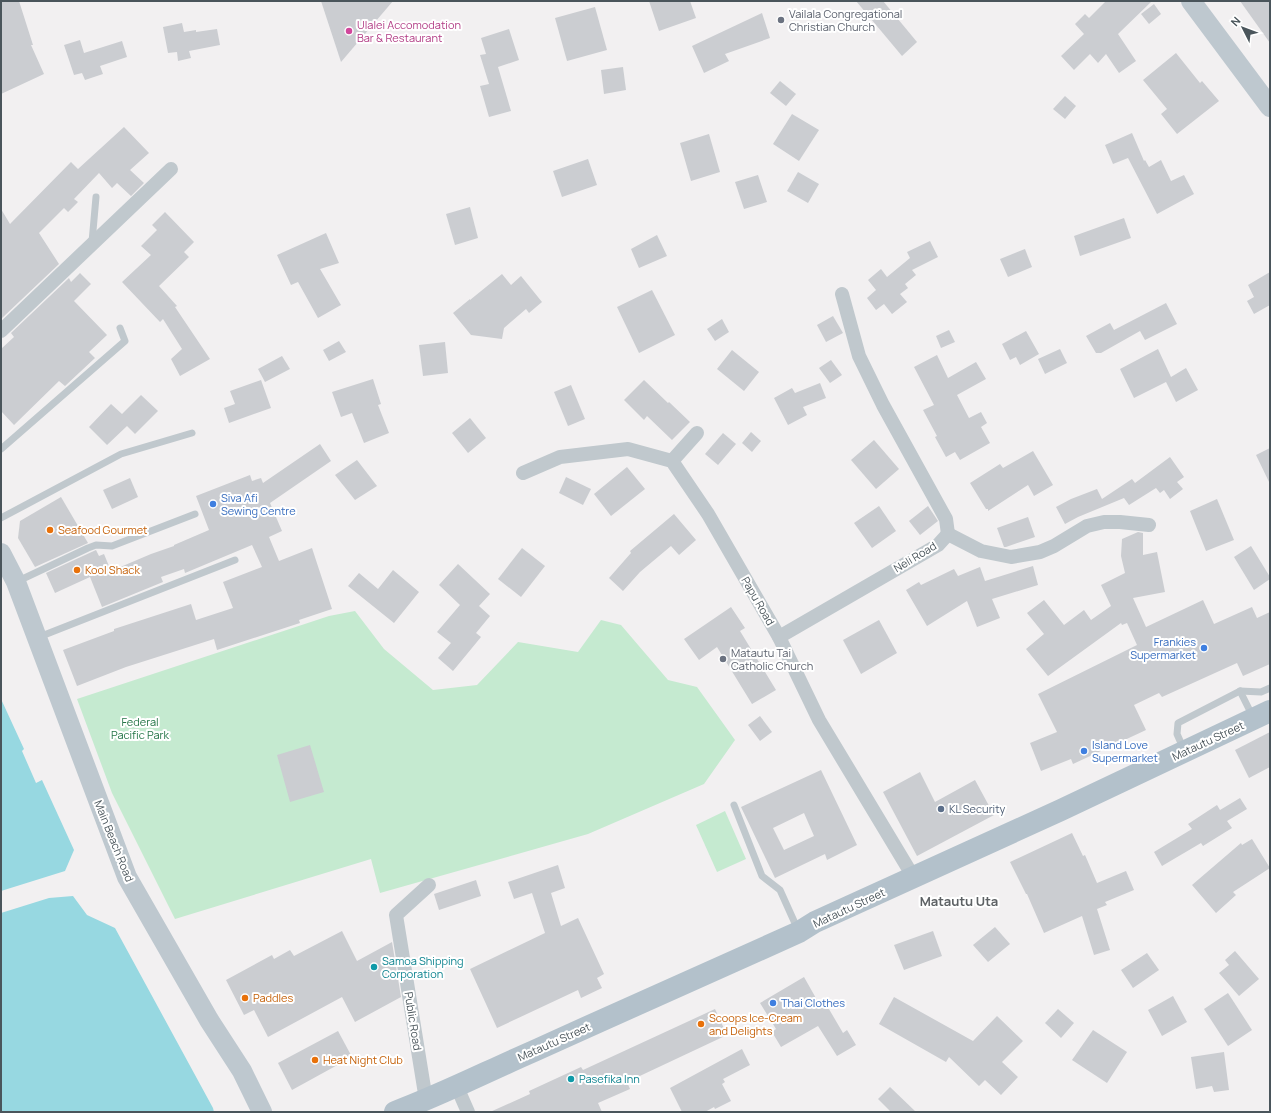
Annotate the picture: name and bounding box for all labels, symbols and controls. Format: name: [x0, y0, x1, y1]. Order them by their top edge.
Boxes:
place label: Vailala Congregational Christian Church: [789, 6, 902, 34]
north arrow: [1223, 8, 1263, 48]
text: N: [1227, 13, 1243, 29]
marker: Vailala Congregational Christian Church: [776, 15, 786, 25]
place label: Ulalei Accomodation Bar & Restaurant: [357, 17, 461, 45]
marker: Ulalei Accomodation Bar & Restaurant: [344, 26, 354, 36]
place label: Siva Afi Sewing Centre: [221, 490, 296, 518]
marker: Siva Afi Sewing Centre: [208, 499, 218, 509]
place label: Seafood Gourmet: [58, 522, 148, 537]
marker: Seafood Gourmet: [45, 525, 55, 535]
street label: Neli Road: [891, 538, 939, 575]
place label: Kool Shack: [85, 562, 140, 577]
marker: Kool Shack: [72, 565, 82, 575]
street label: Papu Road: [738, 574, 778, 628]
place label: Frankies Supermarket: [1130, 634, 1196, 662]
marker: Frankies Supermarket: [1199, 643, 1209, 653]
place label: Matautu Tai Catholic Church: [731, 645, 813, 673]
marker: Matautu Tai Catholic Church: [718, 654, 728, 664]
park label: Federal Pacific Park: [111, 714, 169, 742]
street label: Matautu Street: [1169, 717, 1246, 764]
place label: Island Love Supermarket: [1092, 737, 1158, 765]
marker: Island Love Supermarket: [1079, 746, 1089, 756]
street label: Main Beach Road: [91, 798, 138, 884]
place label: KL Security: [949, 801, 1005, 816]
marker: KL Security: [936, 804, 946, 814]
street label: Matautu Street: [810, 884, 887, 931]
district label: Matautu Uta: [920, 892, 998, 910]
place label: Samoa Shipping Corporation: [382, 953, 464, 981]
marker: Samoa Shipping Corporation: [369, 962, 379, 972]
place label: Paddles: [253, 990, 294, 1005]
street label: Public Road: [401, 991, 426, 1051]
marker: Paddles: [240, 993, 250, 1003]
place label: Thai Clothes: [781, 995, 845, 1010]
marker: Thai Clothes: [768, 998, 778, 1008]
place label: Scoops Ice-Cream and Delights: [709, 1010, 802, 1038]
street label: Matautu Street: [515, 1019, 592, 1064]
marker: Scoops Ice-Cream and Delights: [696, 1019, 706, 1029]
place label: Heat Night Club: [323, 1052, 403, 1067]
marker: Heat Night Club: [310, 1055, 320, 1065]
place label: Pasefika Inn: [579, 1071, 640, 1086]
marker: Pasefika Inn: [566, 1074, 576, 1084]

